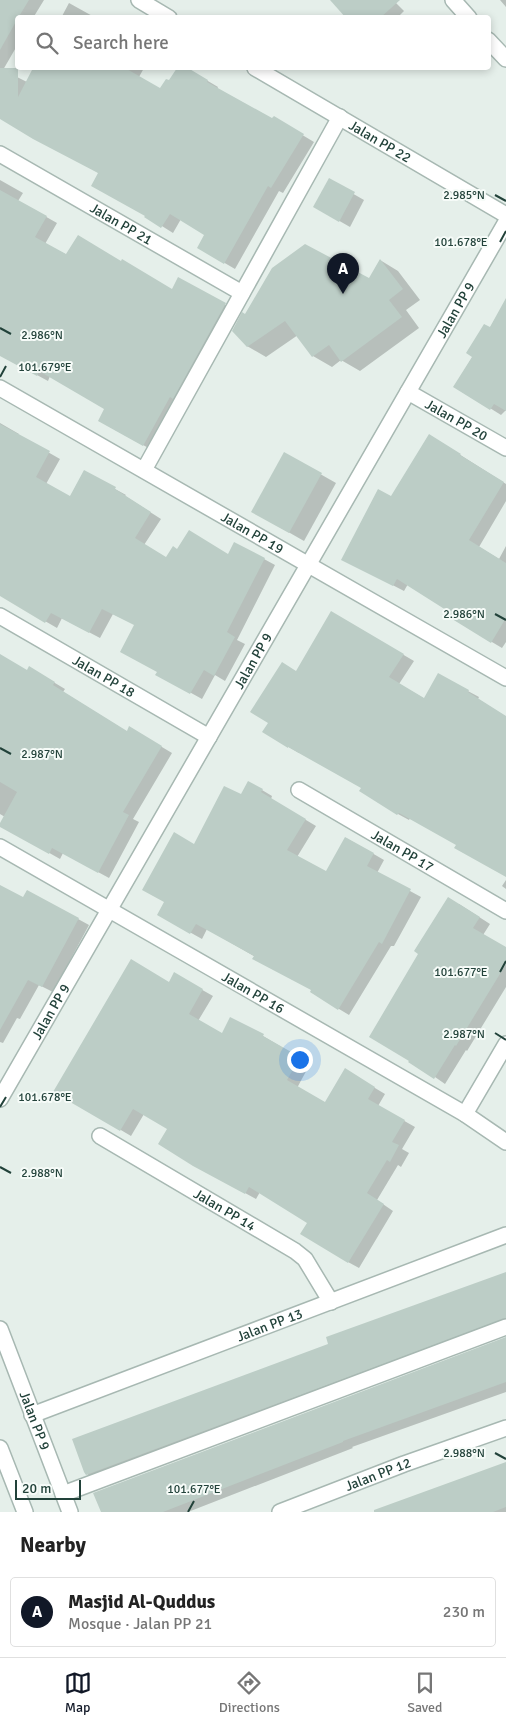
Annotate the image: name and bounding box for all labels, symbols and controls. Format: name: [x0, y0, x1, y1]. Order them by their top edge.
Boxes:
search box: [15, 15, 491, 70]
icon: search: [33, 29, 61, 57]
text: Search here: [73, 31, 169, 55]
street label: Jalan PP 22: [346, 117, 414, 167]
text: 2.985°N: [443, 188, 485, 203]
street label: Jalan PP 21: [87, 200, 155, 249]
text: 101.678°E: [434, 235, 488, 250]
pin: A: [327, 253, 359, 294]
street label: Jalan PP 9: [433, 279, 478, 341]
text: 2.986°N: [21, 328, 63, 343]
text: 101.679°E: [18, 360, 72, 375]
street label: Jalan PP 20: [422, 396, 491, 445]
street label: Jalan PP 19: [218, 509, 286, 558]
text: 2.986°N: [443, 607, 485, 622]
street label: Jalan PP 9: [231, 630, 276, 692]
street label: Jalan PP 18: [69, 652, 138, 701]
text: 2.987°N: [21, 747, 63, 762]
street label: Jalan PP 17: [368, 826, 436, 876]
text: 101.677°E: [434, 965, 488, 980]
street label: Jalan PP 16: [219, 968, 287, 1017]
street label: Jalan PP 9: [28, 981, 74, 1043]
text: 2.987°N: [443, 1027, 485, 1042]
your location: [287, 1047, 313, 1073]
text: 101.678°E: [18, 1090, 72, 1105]
text: 2.988°N: [21, 1166, 63, 1181]
street label: Jalan PP 14: [191, 1185, 259, 1235]
street label: Jalan PP 13: [234, 1305, 305, 1346]
street label: Jalan PP 9: [16, 1389, 53, 1453]
text: 2.988°N: [443, 1446, 485, 1461]
street label: Jalan PP 12: [343, 1454, 413, 1495]
scale bar: [15, 1477, 81, 1500]
text: 20 m: [22, 1480, 51, 1497]
text: 101.677°E: [167, 1482, 221, 1497]
text: Nearby: [20, 1532, 86, 1558]
text: Masjid Al-Quddus: [68, 1590, 215, 1614]
text: A: [32, 1602, 42, 1622]
text: 230 m: [443, 1602, 485, 1622]
text: Mosque · Jalan PP 21: [68, 1614, 212, 1634]
tab: Map: [64, 1669, 92, 1716]
tab: Directions: [219, 1669, 280, 1716]
tab: Saved: [407, 1669, 442, 1716]

